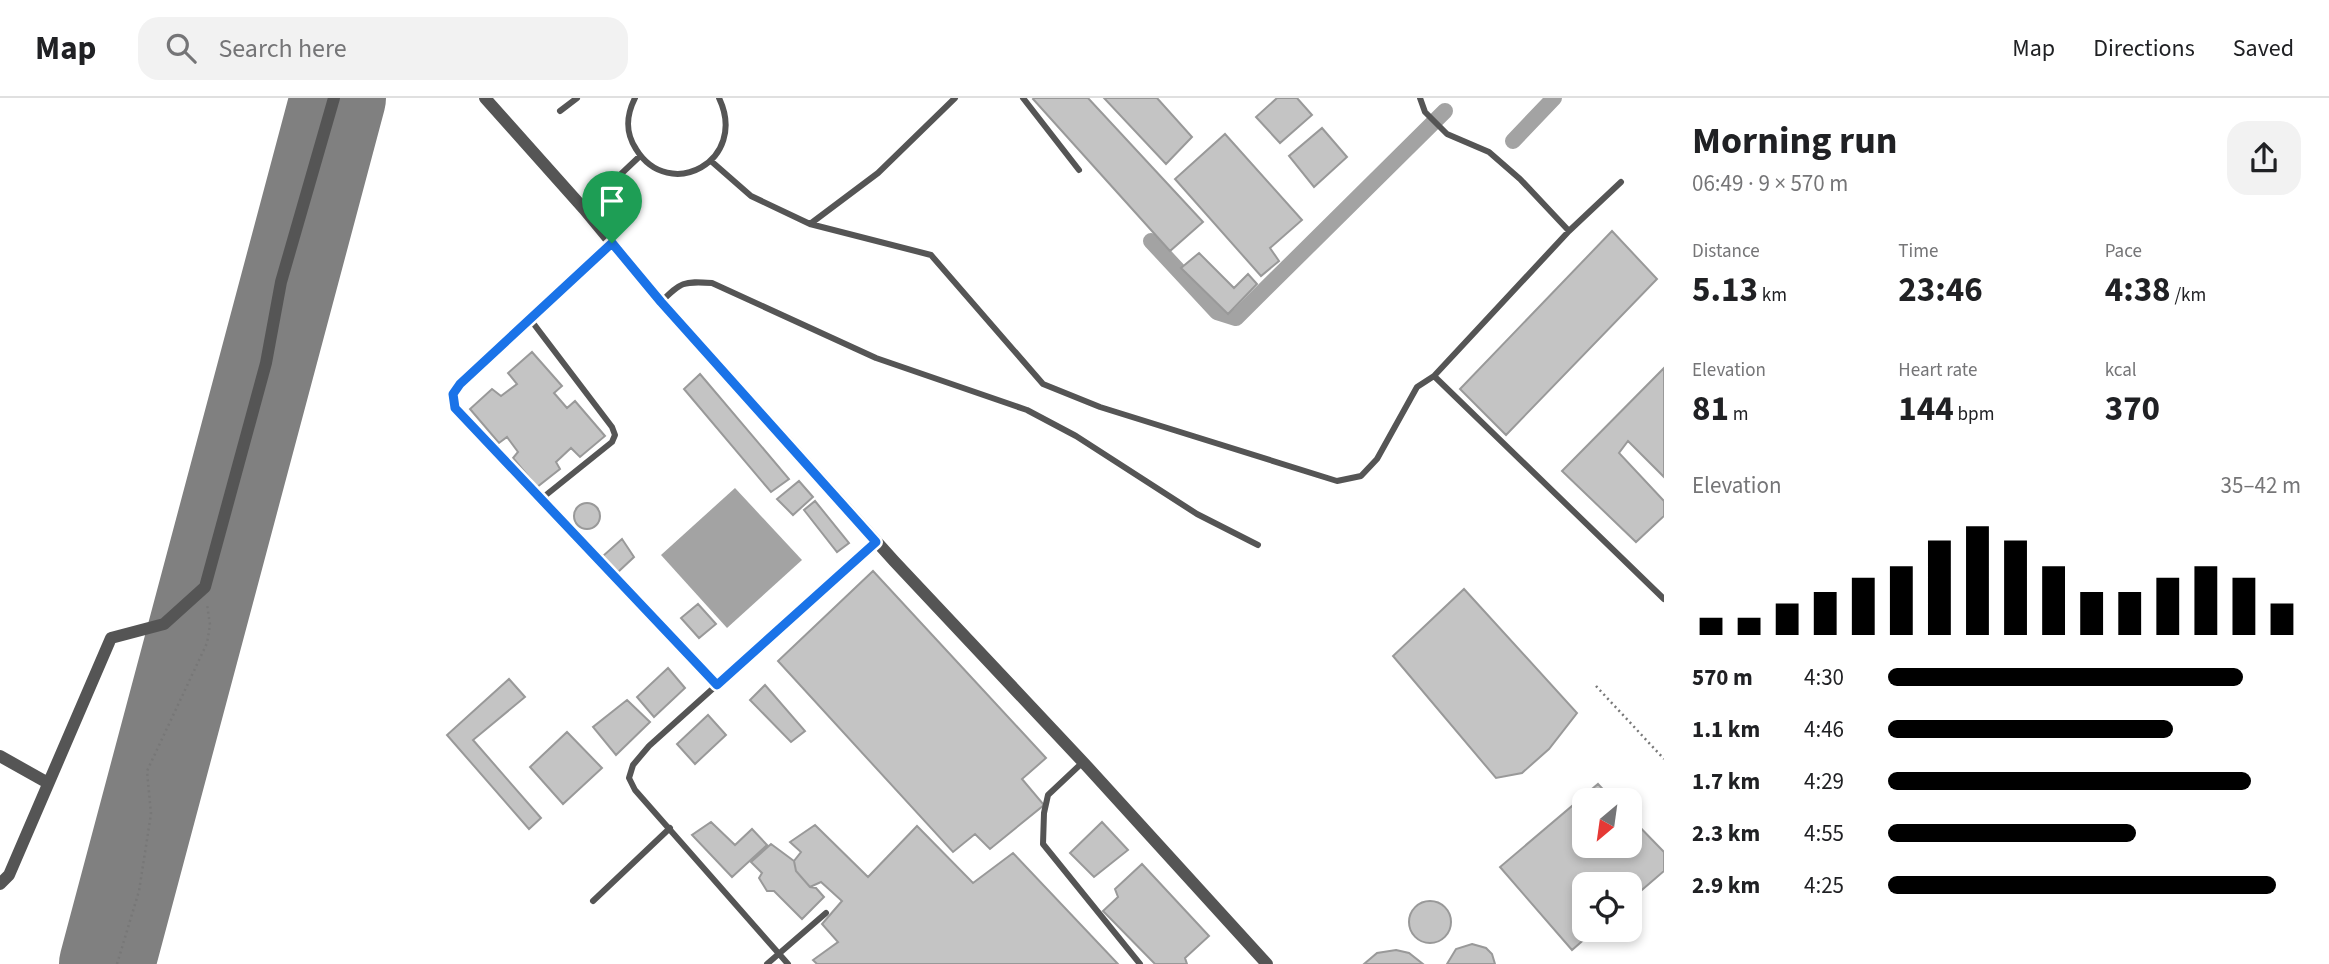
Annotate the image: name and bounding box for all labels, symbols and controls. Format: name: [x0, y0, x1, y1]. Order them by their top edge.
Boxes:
search box: [138, 17, 628, 80]
text: Map: [35, 25, 96, 72]
icon: search: [162, 29, 200, 67]
text: Search here: [218, 30, 347, 67]
text: Map: [2012, 31, 2055, 66]
text: Directions: [2093, 31, 2195, 66]
text: Saved: [2233, 31, 2294, 66]
text: Morning run: [1692, 114, 1897, 168]
button: share: [2227, 121, 2301, 195]
text: 06:49 · 9 × 570 m: [1692, 167, 1848, 200]
pin: [582, 171, 642, 243]
icon: arrive: [593, 182, 631, 220]
text: Distance: [1692, 238, 1760, 265]
text: Time: [1898, 238, 1938, 265]
text: Pace: [2105, 238, 2142, 265]
text: 5.13: [1692, 265, 1758, 315]
text: 23:46: [1898, 265, 1983, 315]
text: 4:38: [2105, 265, 2171, 315]
text: km: [1758, 282, 1787, 309]
text: /km: [2171, 282, 2206, 309]
text: Elevation: [1692, 357, 1766, 384]
text: Heart rate: [1898, 357, 1977, 384]
text: kcal: [2105, 357, 2137, 384]
text: 81: [1692, 384, 1729, 434]
text: 144: [1898, 384, 1954, 434]
text: 370: [2105, 384, 2160, 434]
text: m: [1729, 401, 1749, 428]
text: bpm: [1954, 401, 1994, 428]
text: Elevation: [1692, 469, 1782, 502]
text: 35–42 m: [2221, 469, 2301, 502]
text: 570 m: [1692, 661, 1753, 694]
text: 4:30: [1804, 661, 1844, 694]
text: 1.1 km: [1692, 713, 1760, 746]
text: 4:46: [1804, 713, 1844, 746]
text: 1.7 km: [1692, 765, 1760, 798]
text: 4:29: [1804, 765, 1844, 798]
north arrow: [1572, 788, 1642, 858]
map controls: [1572, 788, 1642, 942]
text: 2.3 km: [1692, 817, 1760, 850]
text: 4:55: [1804, 817, 1844, 850]
text: 2.9 km: [1692, 869, 1760, 902]
text: 4:25: [1804, 869, 1844, 902]
button: locate: [1572, 872, 1642, 942]

